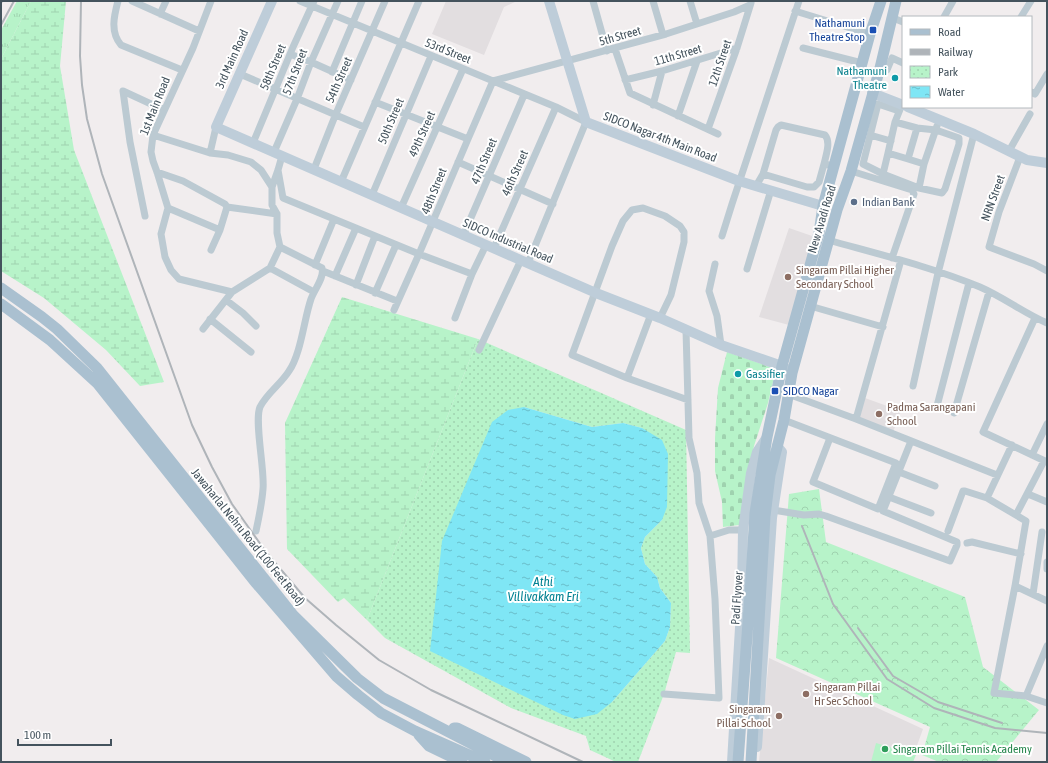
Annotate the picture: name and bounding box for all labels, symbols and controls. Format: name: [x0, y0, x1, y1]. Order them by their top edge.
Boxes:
place label: Nathamuni Theatre Stop: [809, 16, 865, 44]
legend: [902, 16, 1032, 108]
street label: 5th Street: [597, 23, 643, 49]
marker: Nathamuni Theatre Stop: [868, 25, 878, 35]
text: Road: [938, 25, 961, 39]
street label: 3rd Main Road: [213, 27, 251, 91]
street label: 53rd Street: [423, 35, 474, 67]
street label: 12th Street: [705, 37, 735, 88]
street label: 58th Street: [257, 41, 289, 92]
street label: 11th Street: [653, 41, 704, 68]
text: Railway: [938, 45, 973, 59]
street label: 57th Street: [280, 46, 310, 97]
street label: 54th Street: [323, 54, 355, 105]
place label: Nathamuni Theatre: [836, 64, 887, 92]
text: Park: [938, 65, 959, 79]
marker: Nathamuni Theatre: [890, 73, 900, 83]
street label: 1st Main Road: [137, 75, 173, 137]
text: Water: [938, 85, 965, 99]
street label: 50th Street: [375, 95, 407, 146]
street label: 49th Street: [406, 108, 438, 159]
street label: SIDCO Nagar 4th Main Road: [601, 109, 719, 165]
street label: 47th Street: [468, 135, 500, 186]
street label: 46th Street: [499, 147, 531, 198]
street label: 48th Street: [418, 165, 450, 216]
street label: NRN Street: [978, 172, 1008, 223]
street label: New Avadi Road: [805, 183, 839, 255]
place label: Indian Bank: [862, 195, 915, 209]
marker: Indian Bank: [849, 197, 859, 207]
street label: SIDCO Industrial Road: [461, 216, 555, 266]
place label: Singaram Pillai Higher Secondary School: [796, 263, 894, 291]
marker: Singaram Pillai Higher Secondary School: [783, 272, 793, 282]
place label: Gassifier: [746, 367, 785, 381]
marker: Gassifier: [733, 369, 743, 379]
place label: SIDCO Nagar: [783, 384, 839, 398]
marker: SIDCO Nagar: [770, 386, 780, 396]
place label: Padma Sarangapani School: [887, 400, 975, 428]
marker: Padma Sarangapani School: [874, 409, 884, 419]
street label: Jawaharlal Nehru Road (100 Feet Road): [188, 466, 308, 608]
street label: Padi Flyover: [728, 570, 746, 625]
water label: Athi Villivakkam Eri: [507, 574, 579, 604]
place label: Singaram Pillai Hr Sec School: [814, 680, 880, 708]
marker: Singaram Pillai Hr Sec School: [801, 689, 811, 699]
place label: Singaram Pillai School: [716, 702, 772, 730]
marker: Singaram Pillai School: [774, 711, 784, 721]
scale bar: [18, 721, 111, 747]
text: 100 m: [24, 728, 51, 742]
place label: Singaram Pillai Tennis Academy: [893, 742, 1032, 756]
marker: Singaram Pillai Tennis Academy: [880, 744, 890, 754]

